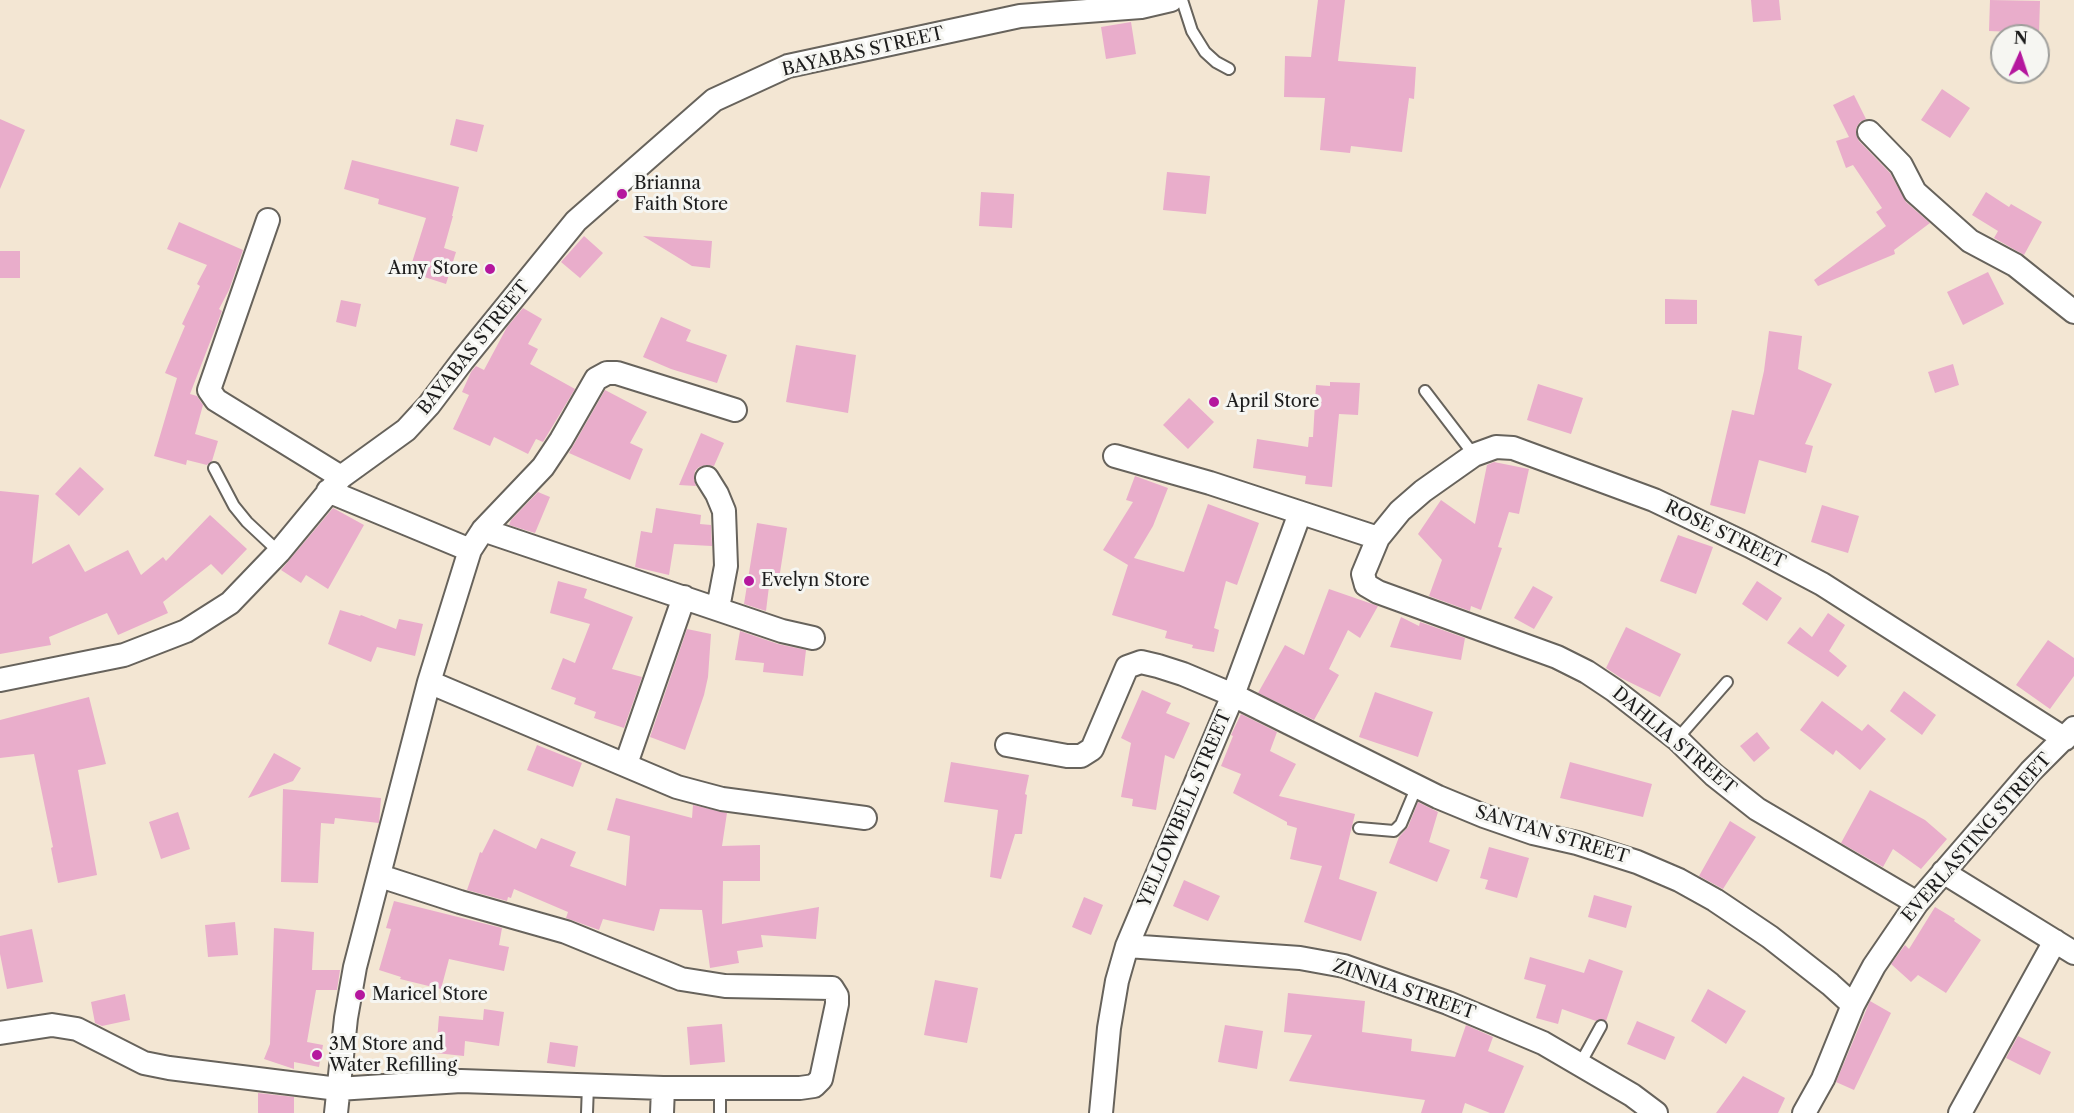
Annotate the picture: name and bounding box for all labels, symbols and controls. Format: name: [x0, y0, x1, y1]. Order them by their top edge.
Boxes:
street label: BAYABAS STREET: [780, 23, 946, 81]
north arrow: [1990, 24, 2050, 84]
text: N: [2013, 28, 2028, 48]
place label: Brianna Faith Store: [634, 173, 728, 216]
marker: Brianna Faith Store: [615, 187, 629, 201]
place label: Amy Store: [388, 258, 478, 280]
marker: Amy Store: [483, 262, 497, 276]
street label: BAYABAS STREET: [413, 277, 535, 419]
place label: April Store: [1226, 391, 1319, 413]
marker: April Store: [1207, 395, 1221, 409]
street label: ROSE STREET: [1661, 496, 1789, 574]
place label: Evelyn Store: [761, 570, 870, 592]
marker: Evelyn Store: [742, 574, 756, 588]
street label: DAHLIA STREET: [1608, 683, 1740, 799]
street label: YELLOWBELL STREET: [1134, 707, 1236, 911]
street label: EVERLASTING STREET: [1898, 749, 2056, 927]
street label: SANTAN STREET: [1473, 801, 1631, 869]
street label: ZINNIA STREET: [1330, 955, 1478, 1025]
place label: Maricel Store: [372, 984, 488, 1006]
marker: Maricel Store: [353, 988, 367, 1002]
place label: 3M Store and Water Refilling: [329, 1034, 457, 1076]
marker: 3M Store and Water Refilling: [310, 1048, 324, 1062]

